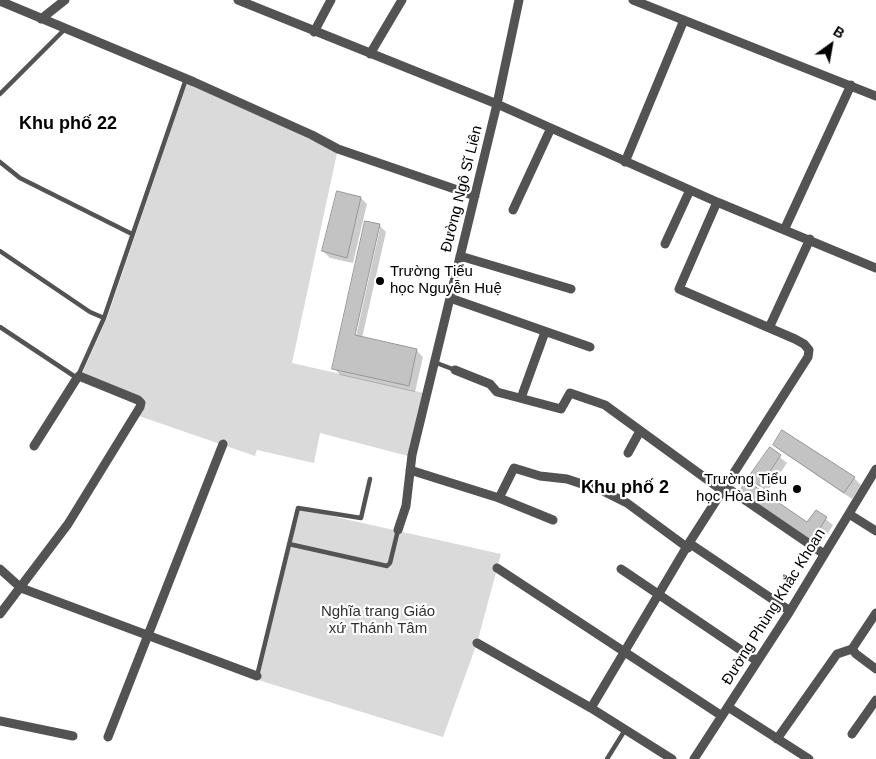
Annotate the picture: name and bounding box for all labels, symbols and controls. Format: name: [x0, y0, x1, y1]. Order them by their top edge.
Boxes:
north arrow: [806, 20, 856, 70]
text: B: [830, 23, 847, 42]
district label: Khu phố 22: [19, 113, 117, 135]
street label: Đường Ngô Sĩ Liên: [438, 124, 486, 254]
place label: Trường Tiểu học Nguyễn Huệ: [390, 263, 502, 298]
marker: Trường Tiểu học Nguyễn Huệ: [374, 275, 386, 287]
place label: Trường Tiểu học Hòa Bình: [696, 471, 787, 506]
district label: Khu phố 2: [581, 477, 669, 499]
marker: Trường Tiểu học Hòa Bình: [791, 483, 803, 495]
street label: Đường Phùng Khắc Khoan: [718, 526, 830, 688]
park label: Nghĩa trang Giáo xứ Thánh Tâm: [321, 603, 435, 638]

